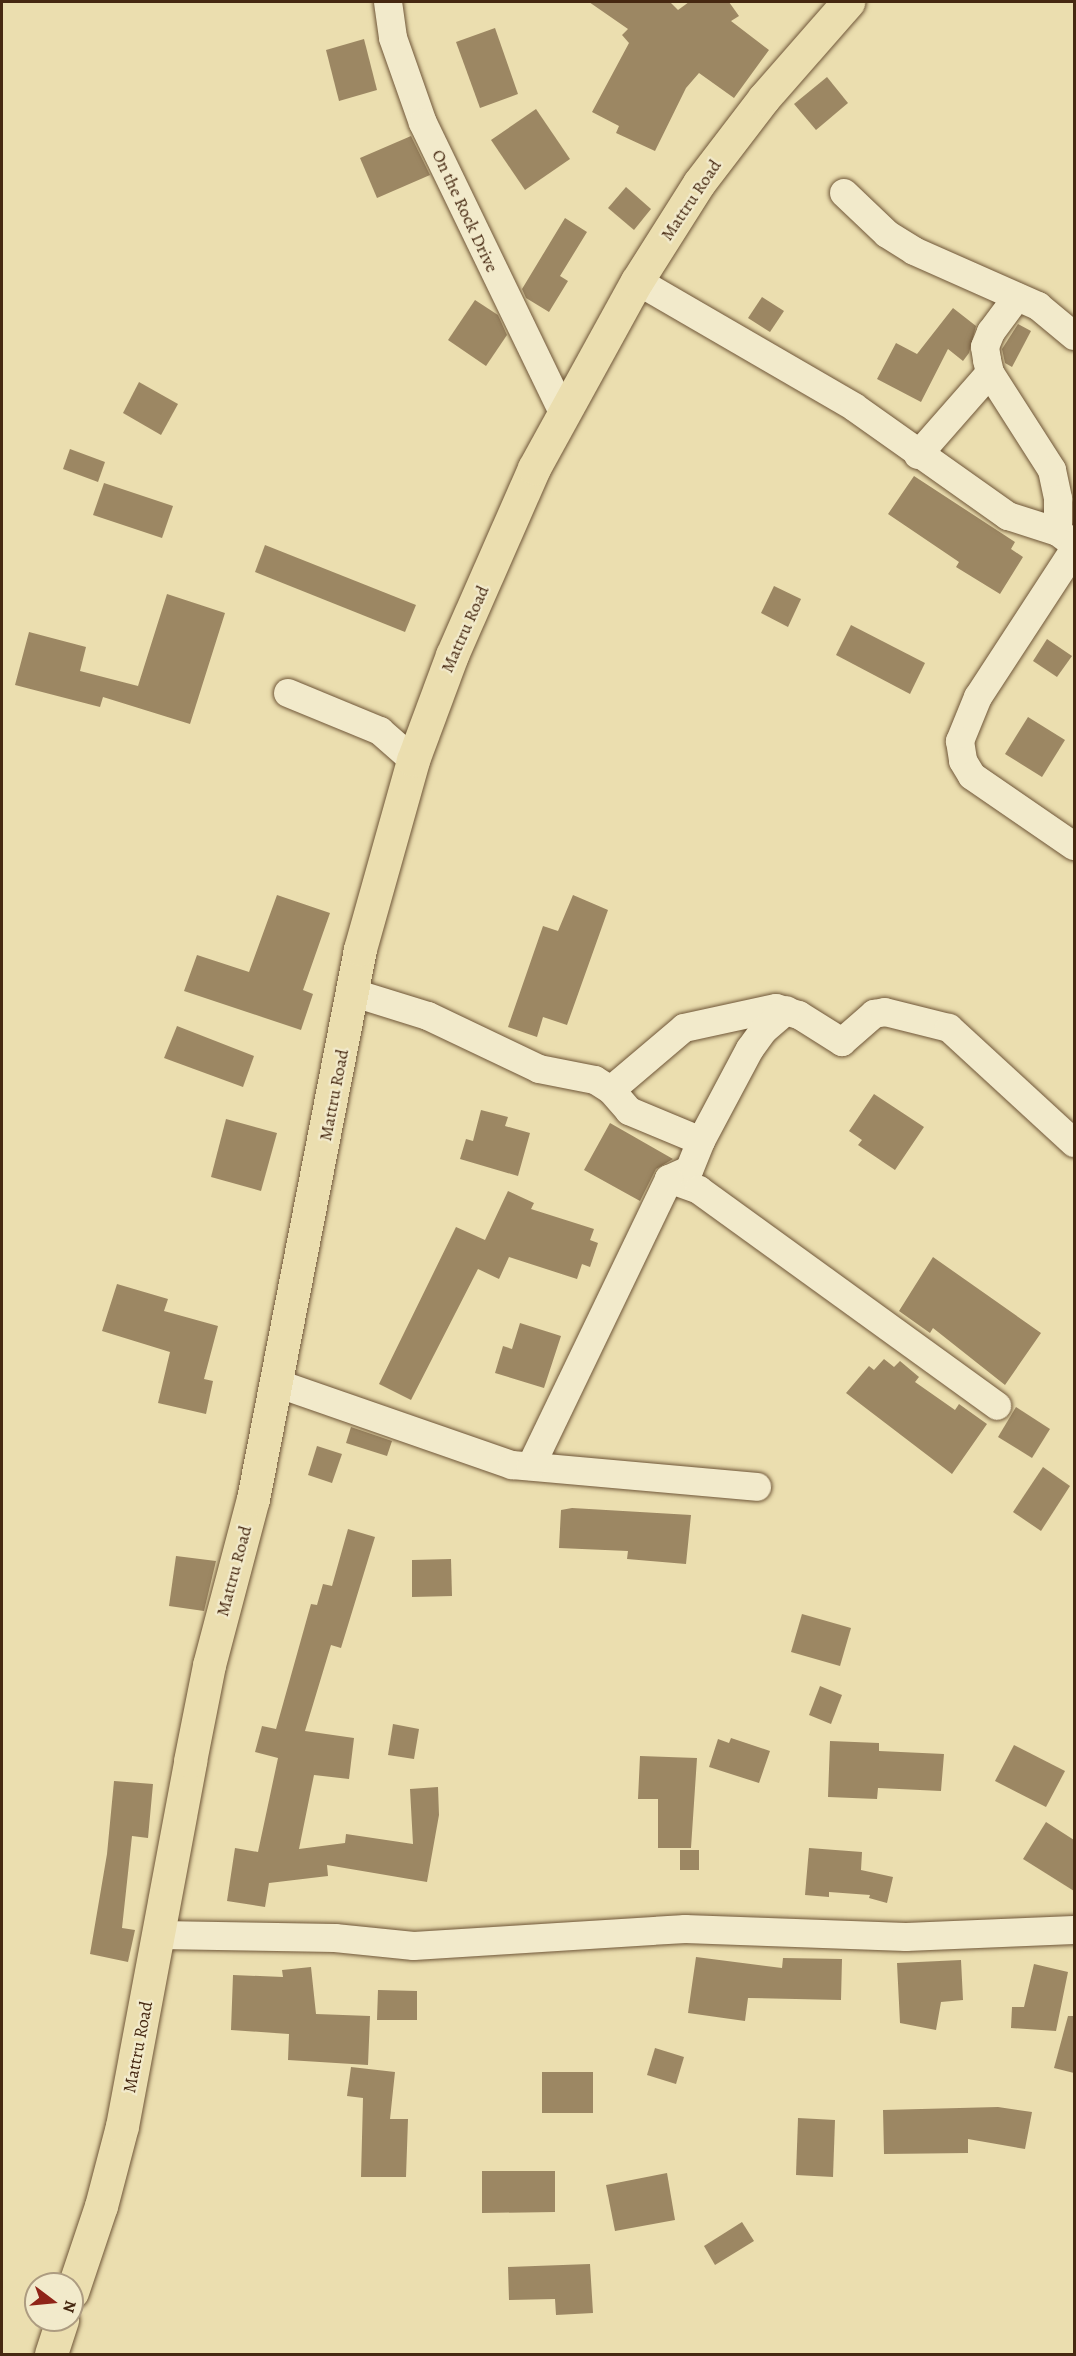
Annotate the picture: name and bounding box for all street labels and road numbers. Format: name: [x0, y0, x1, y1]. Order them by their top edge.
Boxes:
street label: On the Rock Drive: [427, 146, 503, 276]
street label: Mattru Road: [656, 155, 726, 245]
street label: Mattru Road: [436, 582, 494, 676]
street label: Mattru Road: [315, 1047, 353, 1143]
street label: Mattru Road: [212, 1523, 256, 1619]
street label: Mattru Road: [119, 1999, 157, 2095]

